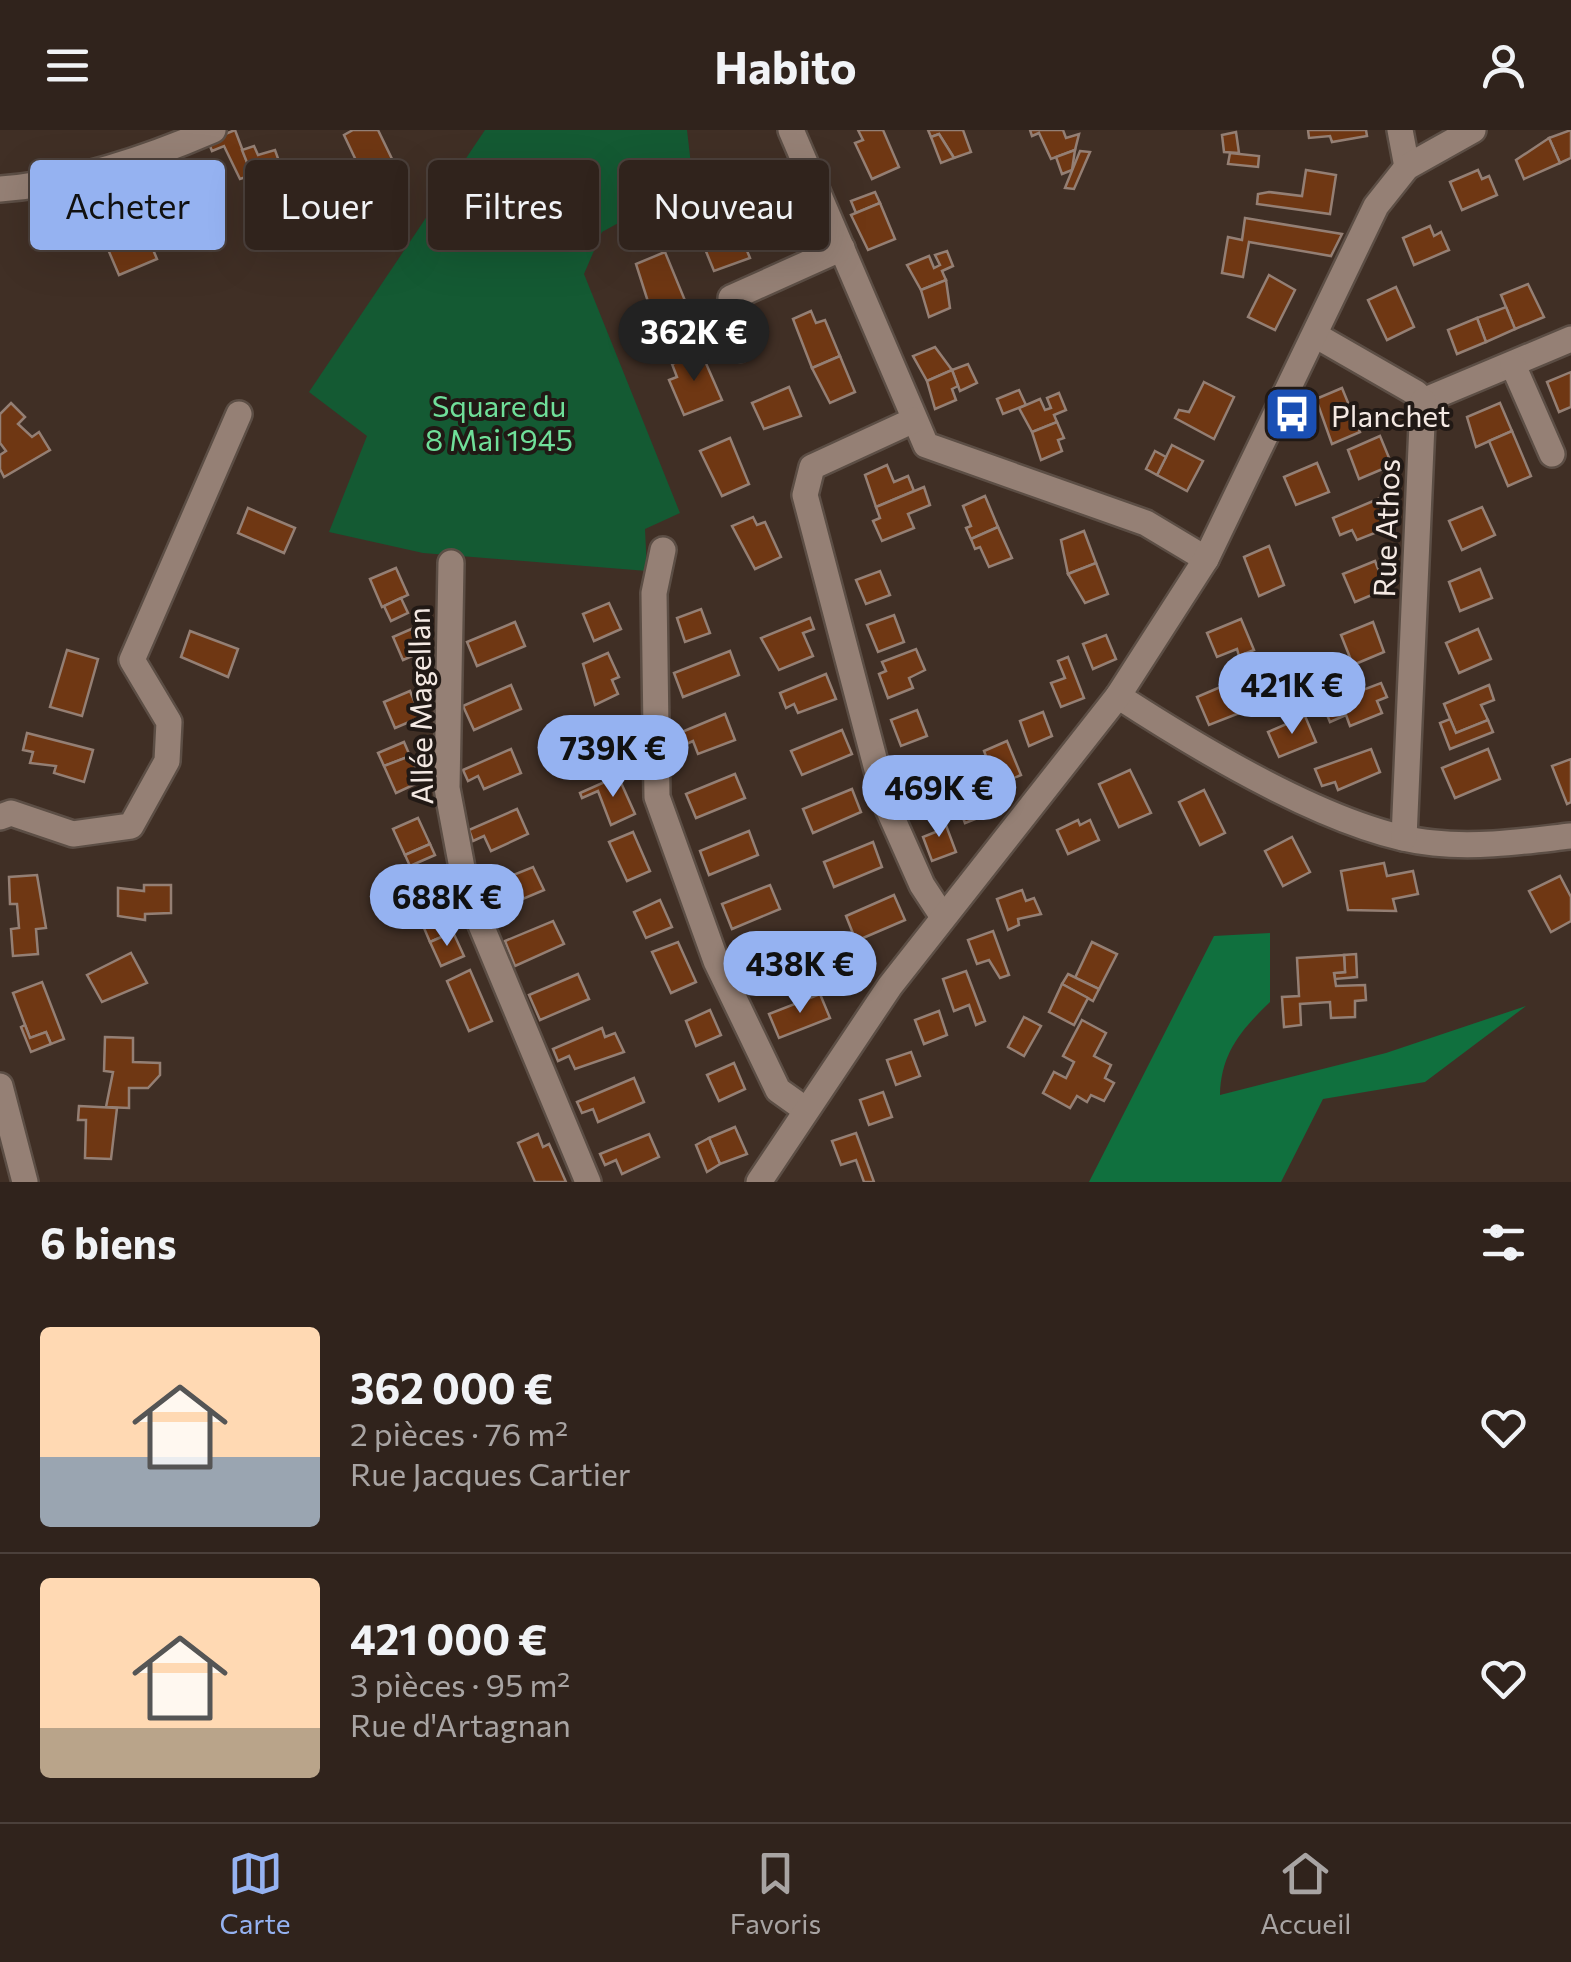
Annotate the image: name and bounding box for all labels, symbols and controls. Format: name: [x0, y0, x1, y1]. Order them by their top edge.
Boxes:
icon: menu: [40, 38, 95, 93]
text: Habito: [714, 38, 857, 93]
icon: person: [1476, 38, 1531, 93]
chip: Acheter: [30, 160, 225, 250]
chip: Louer: [245, 160, 408, 250]
chip: Filtres: [428, 160, 599, 250]
chip: Nouveau: [619, 160, 829, 250]
pin: 362K €: [613, 299, 775, 384]
text: 362K €: [640, 311, 748, 351]
bus stop icon: Planchet: [1262, 384, 1322, 444]
park label: Square du 8 Mai 1945: [425, 386, 573, 457]
place label: Planchet: [1331, 396, 1450, 433]
street label: Rue Athos: [1364, 458, 1406, 598]
street label: Allée Magellan: [399, 607, 439, 805]
pin: 421K €: [1211, 652, 1373, 737]
text: 421K €: [1240, 664, 1344, 704]
pin: 739K €: [532, 715, 694, 800]
text: 739K €: [560, 727, 666, 767]
pin: 469K €: [858, 755, 1020, 840]
text: 469K €: [884, 767, 994, 807]
pin: 688K €: [366, 864, 528, 949]
text: 688K €: [392, 876, 502, 916]
pin: 438K €: [719, 931, 881, 1016]
text: 438K €: [745, 943, 855, 983]
icon: filters: [1476, 1215, 1531, 1270]
text: 6 biens: [40, 1216, 176, 1268]
text: 362 000 €: [350, 1361, 553, 1413]
icon: home: [120, 1367, 240, 1487]
icon: heart: [1476, 1400, 1531, 1455]
text: 2 pièces · 76 m²: [350, 1413, 568, 1453]
text: Rue Jacques Cartier: [350, 1453, 631, 1493]
text: 421 000 €: [350, 1612, 548, 1664]
icon: home: [120, 1618, 240, 1738]
icon: heart: [1476, 1651, 1531, 1706]
text: 3 pièces · 95 m²: [350, 1664, 570, 1704]
text: Rue d'Artagnan: [350, 1704, 571, 1744]
tab: Carte: [220, 1846, 291, 1940]
tab: Favoris: [730, 1846, 821, 1940]
tab: Accueil: [1260, 1846, 1351, 1940]

